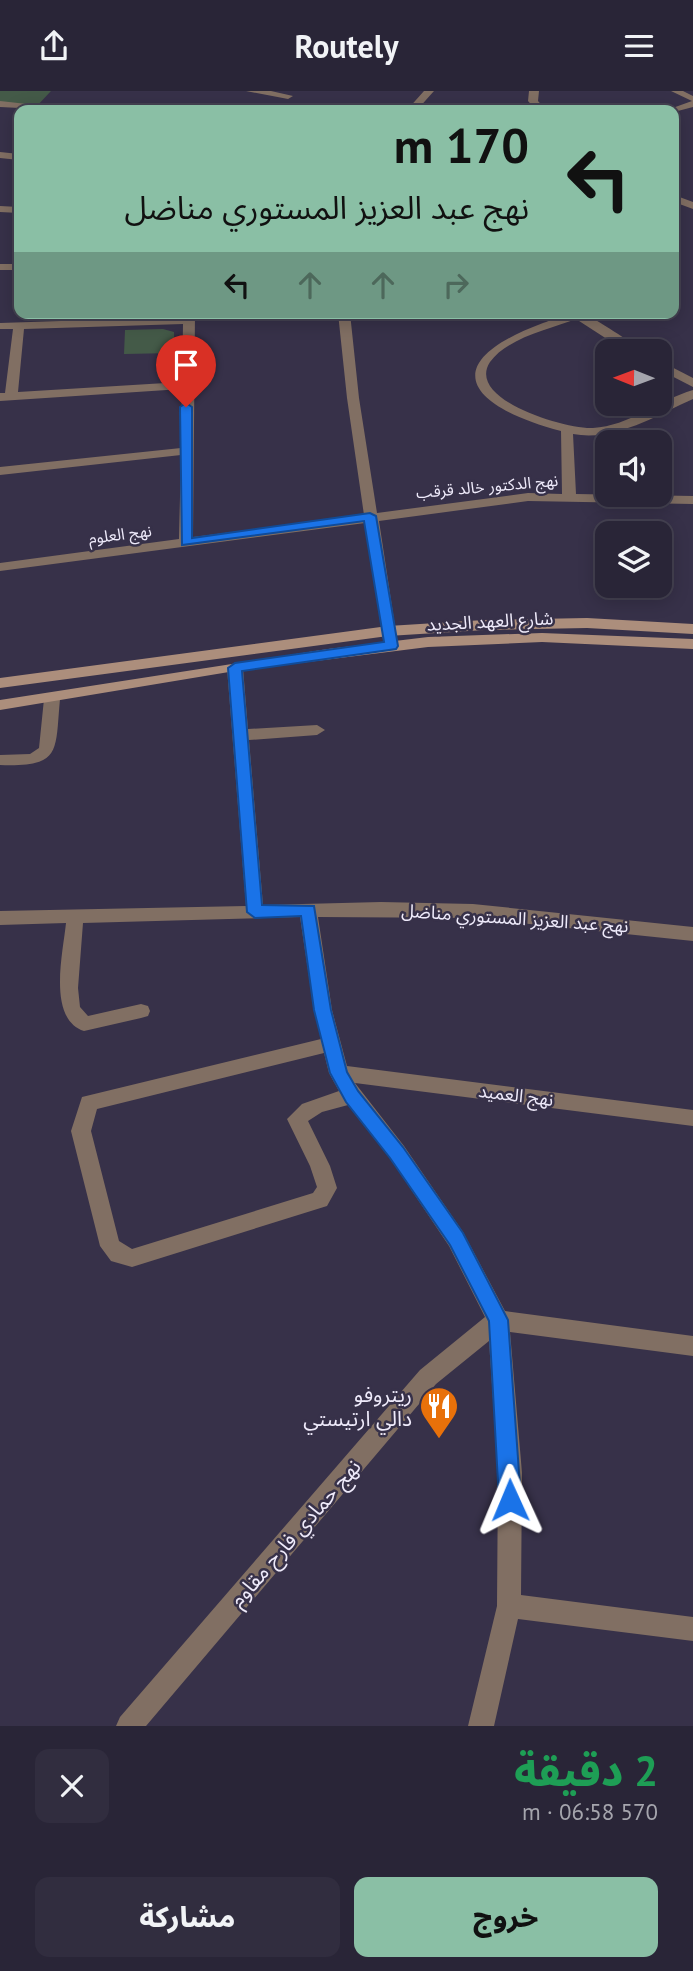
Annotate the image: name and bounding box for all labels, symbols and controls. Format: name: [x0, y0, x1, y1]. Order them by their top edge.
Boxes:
text: Routely: [294, 25, 399, 67]
icon: share: [35, 27, 73, 65]
icon: menu: [620, 27, 658, 65]
text: 170 m: [394, 113, 529, 177]
icon: left: [553, 133, 644, 224]
text: نهج عبد العزيز المستوري مناضل: [124, 186, 529, 228]
icon: left: [218, 266, 256, 304]
icon: ahead: [291, 266, 329, 304]
icon: ahead: [364, 266, 402, 304]
icon: right: [437, 266, 475, 304]
pin: [156, 335, 216, 407]
north arrow: [595, 339, 672, 417]
map controls: [595, 339, 672, 598]
icon: arrive: [167, 346, 205, 384]
button: sound: [595, 430, 672, 507]
street label: نهج الدكتور خالد قرقب: [415, 470, 559, 505]
street label: نهج العلوم: [87, 520, 153, 551]
button: layers: [595, 521, 672, 598]
street label: شارع العهد الجديد: [426, 606, 554, 639]
street label: نهج عبد العزيز المستوري مناضل: [401, 899, 629, 940]
street label: نهج العميد: [477, 1079, 555, 1113]
place label: ريتروفو دالي ارتيستي: [303, 1381, 412, 1434]
restaurant icon: ريتروفو دالي ارتيستي: [418, 1385, 460, 1440]
street label: نهج حمادي فارح مقاوم: [223, 1454, 369, 1614]
position arrow: [473, 1463, 547, 1537]
text: 2 دقيقة: [514, 1743, 658, 1798]
button: close: [35, 1749, 109, 1823]
text: 570 m · 06:58: [522, 1797, 658, 1826]
button: مشاركة: [35, 1877, 340, 1957]
button: خروج: [354, 1877, 658, 1957]

